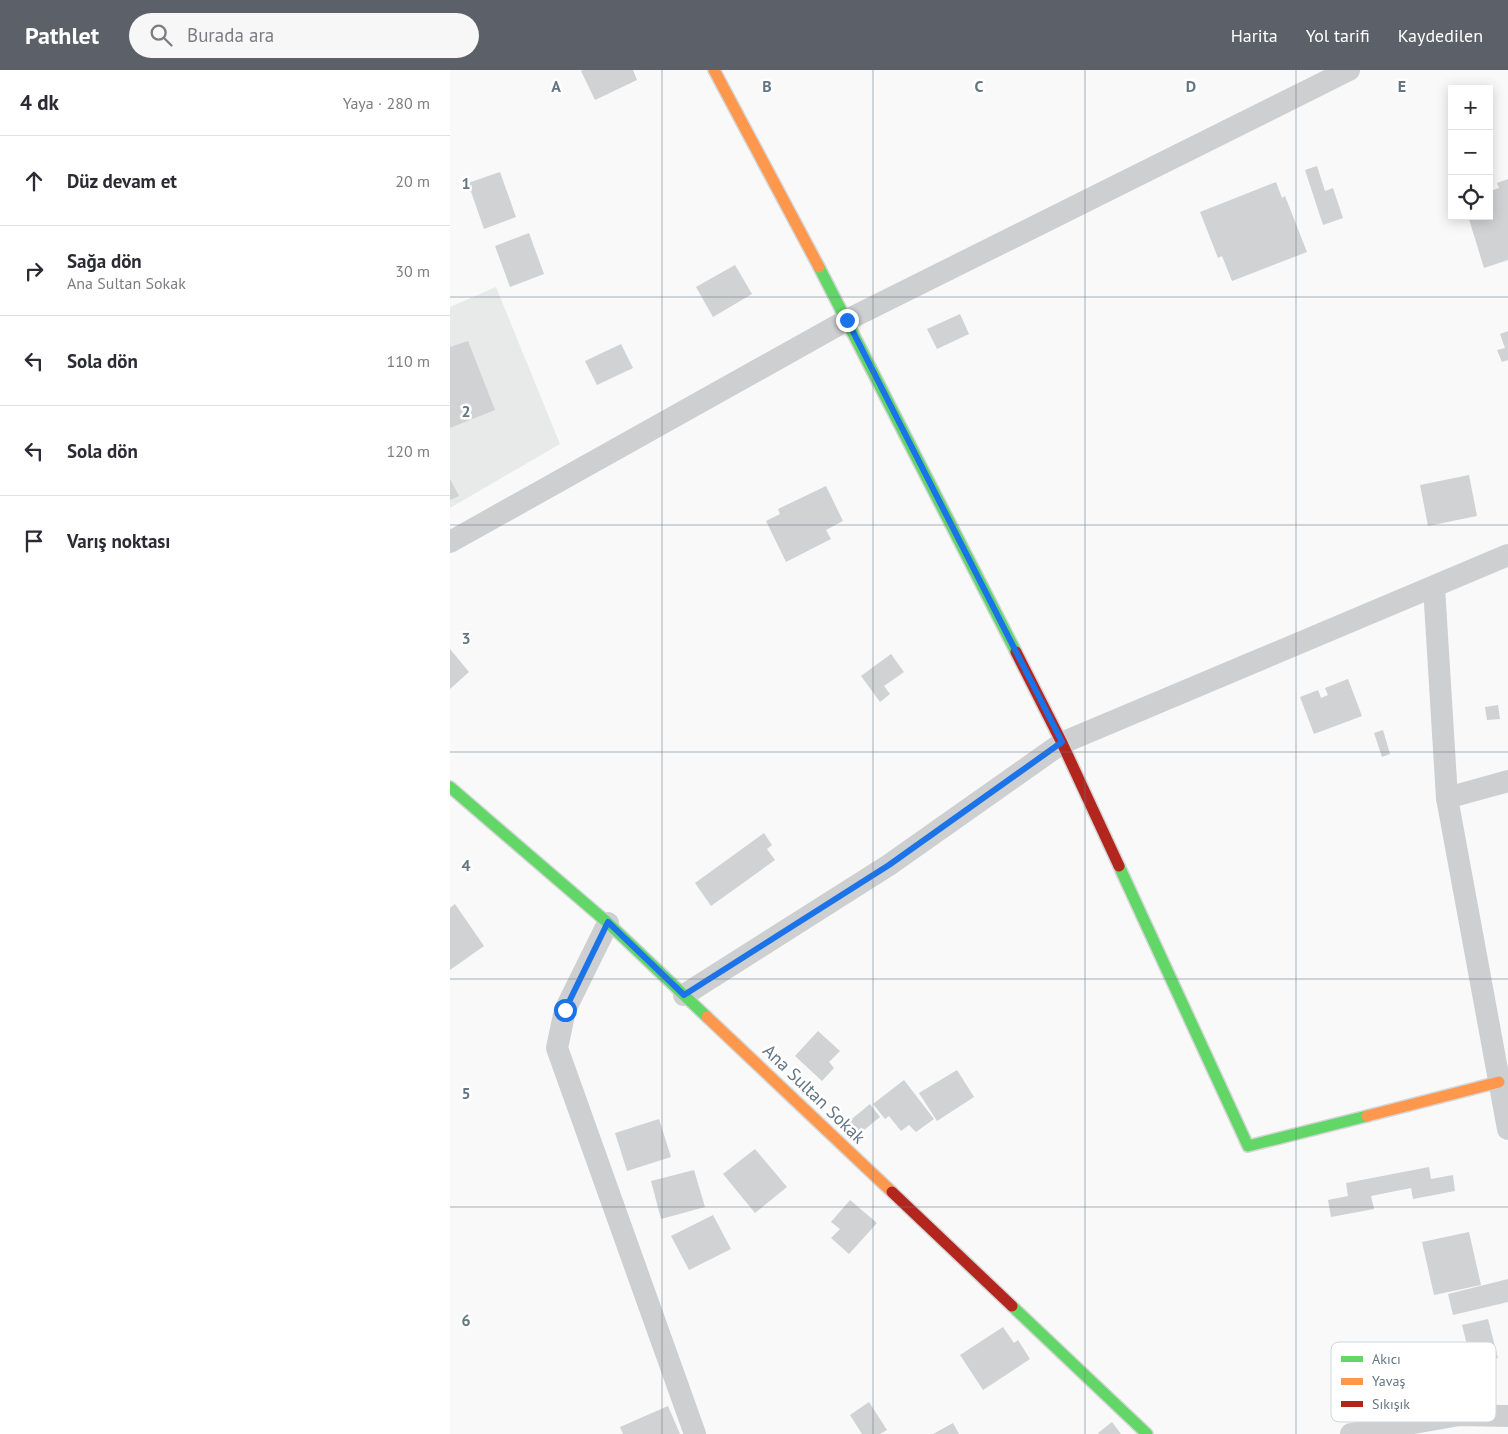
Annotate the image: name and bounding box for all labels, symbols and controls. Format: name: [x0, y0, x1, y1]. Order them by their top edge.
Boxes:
search box: [129, 13, 479, 58]
text: Pathlet: [25, 20, 99, 51]
icon: search: [147, 21, 175, 49]
text: Burada ara: [187, 23, 274, 47]
text: Harita: [1231, 24, 1278, 47]
text: Yol tarifi: [1306, 24, 1370, 47]
text: Kaydedilen: [1398, 24, 1483, 47]
text: A: [551, 76, 561, 96]
text: B: [762, 76, 772, 96]
text: C: [975, 76, 984, 96]
text: D: [1186, 76, 1196, 96]
text: E: [1398, 76, 1406, 96]
map controls: [1448, 85, 1493, 220]
button: +: [1448, 85, 1493, 130]
text: 4 dk: [20, 89, 59, 116]
text: Yaya · 280 m: [343, 93, 430, 113]
button: −: [1448, 130, 1493, 175]
icon: ahead: [20, 167, 48, 195]
text: Düz devam et: [67, 169, 177, 193]
text: 20 m: [395, 171, 430, 191]
text: 1: [461, 173, 471, 193]
button: locate: [1448, 175, 1493, 220]
text: Sağa dön: [67, 249, 142, 273]
icon: right: [20, 257, 48, 285]
text: 30 m: [395, 261, 430, 281]
text: Ana Sultan Sokak: [67, 273, 186, 293]
route end: [836, 309, 859, 332]
icon: left: [20, 347, 48, 375]
text: Sola dön: [67, 349, 138, 373]
text: 110 m: [387, 351, 430, 371]
text: 2: [461, 401, 471, 421]
icon: left: [20, 437, 48, 465]
text: Sola dön: [67, 439, 138, 463]
text: 120 m: [387, 441, 430, 461]
icon: arrive: [20, 527, 48, 555]
text: Varış noktası: [67, 529, 170, 553]
text: 3: [461, 628, 471, 648]
text: 4: [461, 855, 471, 875]
route start: [554, 999, 577, 1022]
street label: Ana Sultan Sokak: [758, 1039, 871, 1149]
text: 5: [461, 1083, 471, 1103]
text: 6: [461, 1310, 471, 1330]
legend: [1331, 1342, 1496, 1422]
text: Akıcı: [1372, 1350, 1401, 1368]
text: Yavaş: [1372, 1372, 1405, 1390]
text: Sıkışık: [1372, 1395, 1410, 1413]

